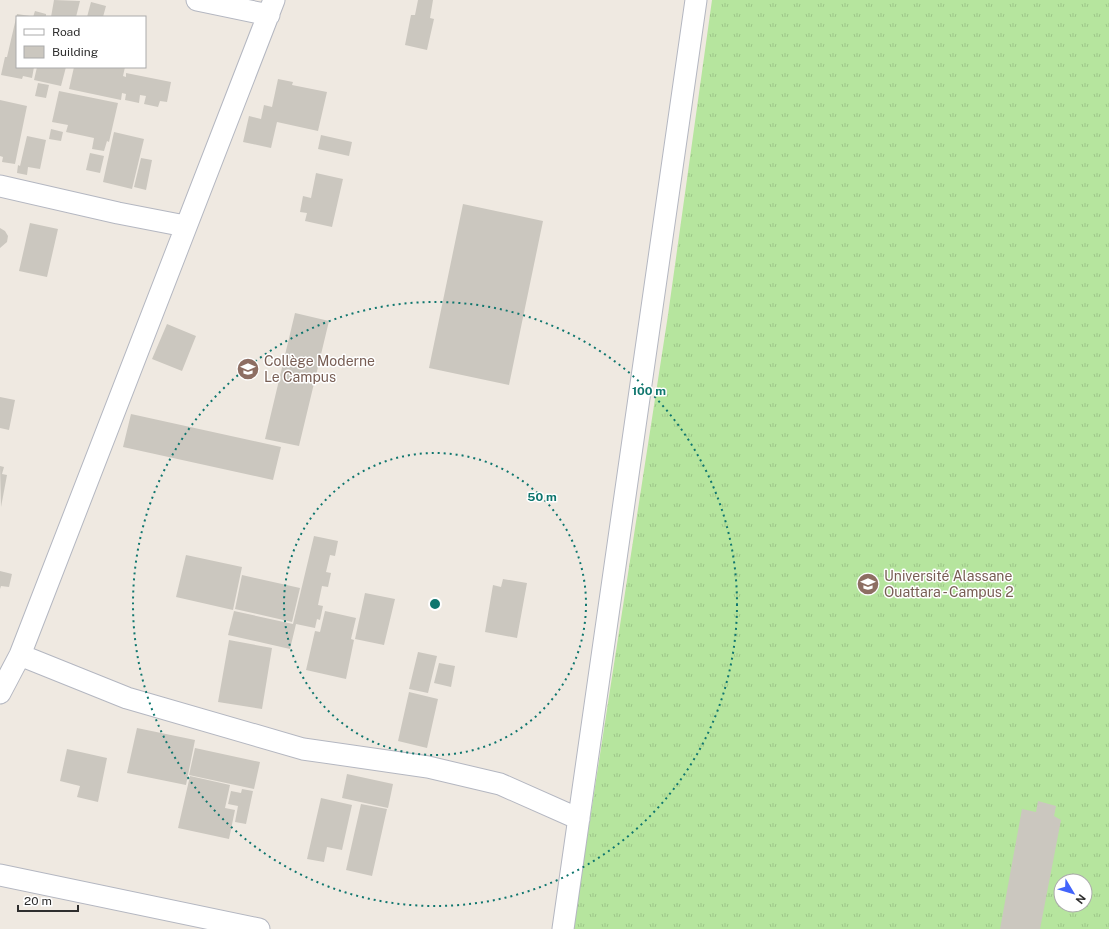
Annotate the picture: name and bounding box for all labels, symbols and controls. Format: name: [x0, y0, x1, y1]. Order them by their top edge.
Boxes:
legend: [16, 16, 146, 68]
text: Road: [52, 25, 80, 39]
text: Building: [52, 45, 98, 59]
place label: Collège Moderne Le Campus: [264, 353, 375, 385]
school or university icon: Collège Moderne Le Campus: [235, 356, 261, 382]
text: 100 m: [632, 384, 666, 398]
text: 50 m: [527, 490, 557, 504]
place label: Université Alassane Ouattara - Campus 2: [884, 568, 1014, 600]
school or university icon: Université Alassane Ouattara - Campus 2: [855, 571, 881, 597]
centre of rings: [428, 597, 442, 611]
north arrow: [1053, 873, 1093, 913]
scale bar: [18, 887, 78, 913]
text: N: [1074, 892, 1088, 906]
text: 20 m: [24, 894, 52, 908]

